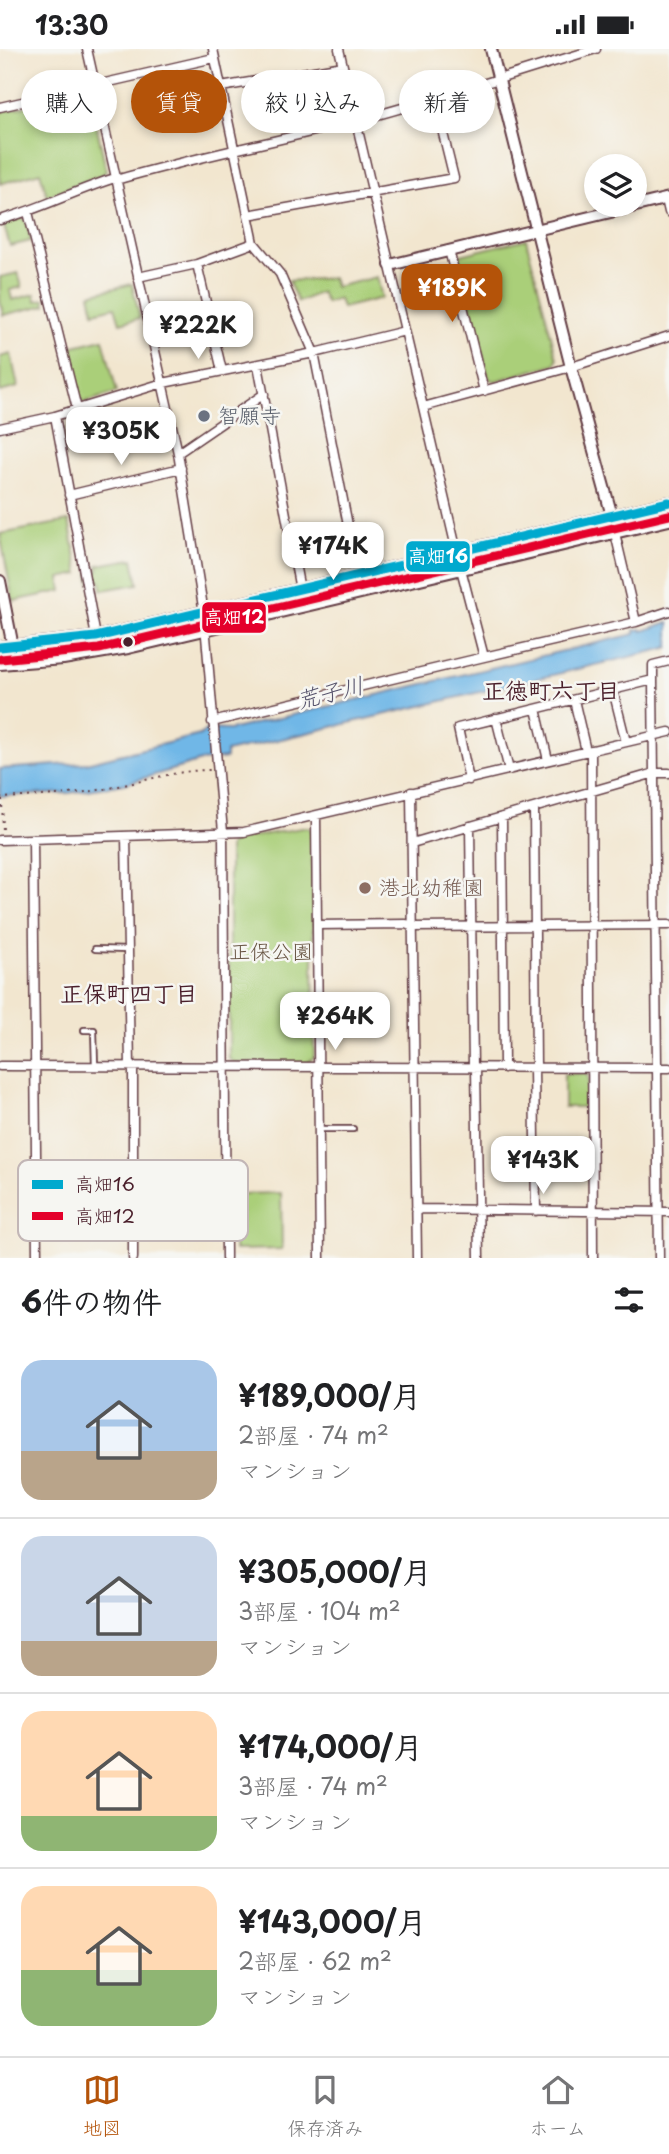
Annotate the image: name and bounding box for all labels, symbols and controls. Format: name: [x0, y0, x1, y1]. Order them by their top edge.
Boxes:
text: 13:30: [35, 5, 108, 44]
chip: 購入: [21, 70, 117, 133]
chip: 賃貸: [131, 70, 227, 133]
chip: 絞り込み: [241, 70, 385, 133]
chip: 新着: [399, 70, 495, 133]
map controls: [584, 154, 647, 217]
button: layers: [584, 154, 647, 217]
pin: ¥189K: [403, 265, 501, 324]
text: ¥189K: [417, 269, 487, 304]
pin: ¥222K: [149, 301, 247, 361]
text: ¥222K: [159, 306, 237, 341]
place label: 智願寺: [218, 398, 281, 430]
pin: ¥305K: [72, 407, 170, 467]
marker: 智願寺: [196, 408, 212, 424]
text: ¥305K: [82, 412, 160, 447]
pin: ¥174K: [284, 523, 382, 582]
text: ¥174K: [298, 527, 368, 562]
line badge: 高畑16: [405, 540, 471, 573]
text: 高畑16: [408, 541, 468, 569]
line badge: 高畑12: [201, 601, 267, 634]
text: 高畑12: [204, 602, 264, 630]
unlabelled marker: [121, 635, 135, 649]
water label: 荒子川: [292, 666, 367, 717]
district label: 正徳町六丁目: [482, 672, 620, 707]
place label: 港北幼稚園: [379, 870, 484, 902]
marker: 港北幼稚園: [357, 880, 373, 896]
park label: 正保公園: [229, 934, 313, 966]
district label: 正保町四丁目: [60, 975, 198, 1010]
pin: ¥264K: [286, 993, 384, 1052]
text: ¥264K: [296, 997, 374, 1032]
pin: ¥143K: [494, 1137, 592, 1196]
text: ¥143K: [507, 1141, 579, 1176]
legend: [18, 1160, 248, 1241]
text: 高畑16: [75, 1169, 135, 1197]
text: 高畑12: [75, 1201, 135, 1229]
text: 6件の物件: [21, 1278, 162, 1323]
icon: filters: [610, 1281, 648, 1319]
text: ¥189,000/月: [238, 1372, 421, 1417]
icon: home: [77, 1388, 161, 1472]
text: 2部屋 · 74 m²: [238, 1417, 389, 1452]
text: マンション: [238, 1452, 352, 1487]
text: ¥305,000/月: [238, 1548, 432, 1593]
icon: home: [77, 1564, 161, 1648]
text: 3部屋 · 104 m²: [238, 1593, 401, 1628]
text: マンション: [238, 1628, 352, 1663]
text: ¥174,000/月: [238, 1723, 423, 1768]
icon: home: [77, 1739, 161, 1823]
text: 3部屋 · 74 m²: [238, 1768, 388, 1803]
text: マンション: [238, 1803, 352, 1838]
text: ¥143,000/月: [238, 1898, 426, 1943]
icon: home: [77, 1914, 161, 1998]
text: 2部屋 · 62 m²: [238, 1943, 392, 1978]
text: マンション: [238, 1978, 352, 2013]
tab: 地図: [83, 2071, 121, 2141]
tab: 保存済み: [287, 2071, 363, 2141]
tab: ホーム: [530, 2071, 586, 2141]

